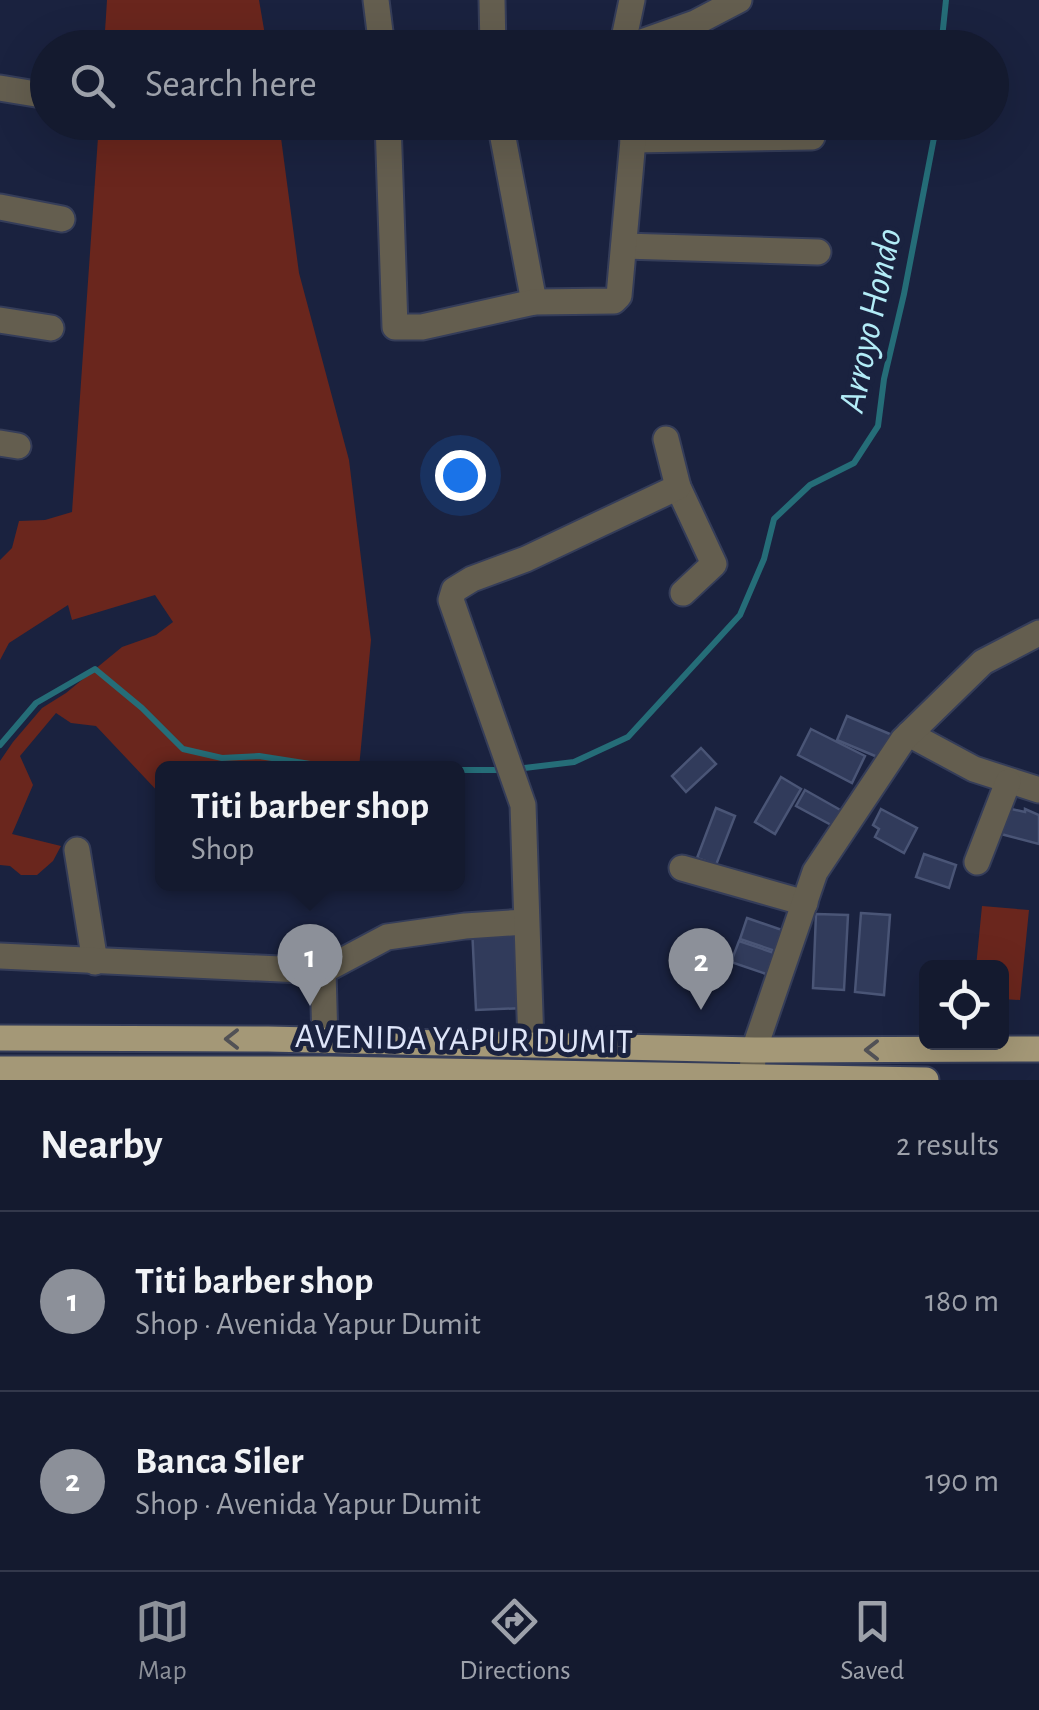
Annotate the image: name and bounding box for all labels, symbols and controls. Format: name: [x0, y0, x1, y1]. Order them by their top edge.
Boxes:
search box: [30, 30, 1009, 140]
icon: search: [65, 58, 120, 113]
text: Search here: [145, 66, 317, 104]
water label: Arroyo Hondo: [833, 225, 909, 417]
your location: [435, 450, 486, 501]
popup: [155, 761, 465, 891]
text: Titi barber shop: [191, 788, 429, 826]
text: Shop: [191, 833, 254, 865]
pin: 1: [278, 924, 342, 1006]
pin: 2: [668, 928, 734, 1010]
map controls: [919, 960, 1009, 1050]
button: locate: [919, 960, 1009, 1050]
street label: AVENIDA YAPUR DUMIT: [295, 1019, 633, 1060]
one-way arrow: [223, 1028, 238, 1050]
one-way arrow: [863, 1039, 879, 1060]
text: Nearby: [40, 1124, 163, 1166]
text: 2 results: [896, 1129, 999, 1161]
text: Titi barber shop: [135, 1263, 373, 1301]
text: 1: [67, 1285, 78, 1317]
text: 180 m: [925, 1285, 999, 1317]
text: Shop · Avenida Yapur Dumit: [135, 1308, 481, 1340]
text: Banca Siler: [135, 1443, 303, 1481]
text: 2: [65, 1465, 80, 1497]
text: 190 m: [925, 1465, 999, 1497]
text: Shop · Avenida Yapur Dumit: [135, 1488, 481, 1520]
tab: Map: [135, 1594, 190, 1688]
tab: Directions: [459, 1594, 571, 1688]
tab: Saved: [840, 1594, 904, 1688]

